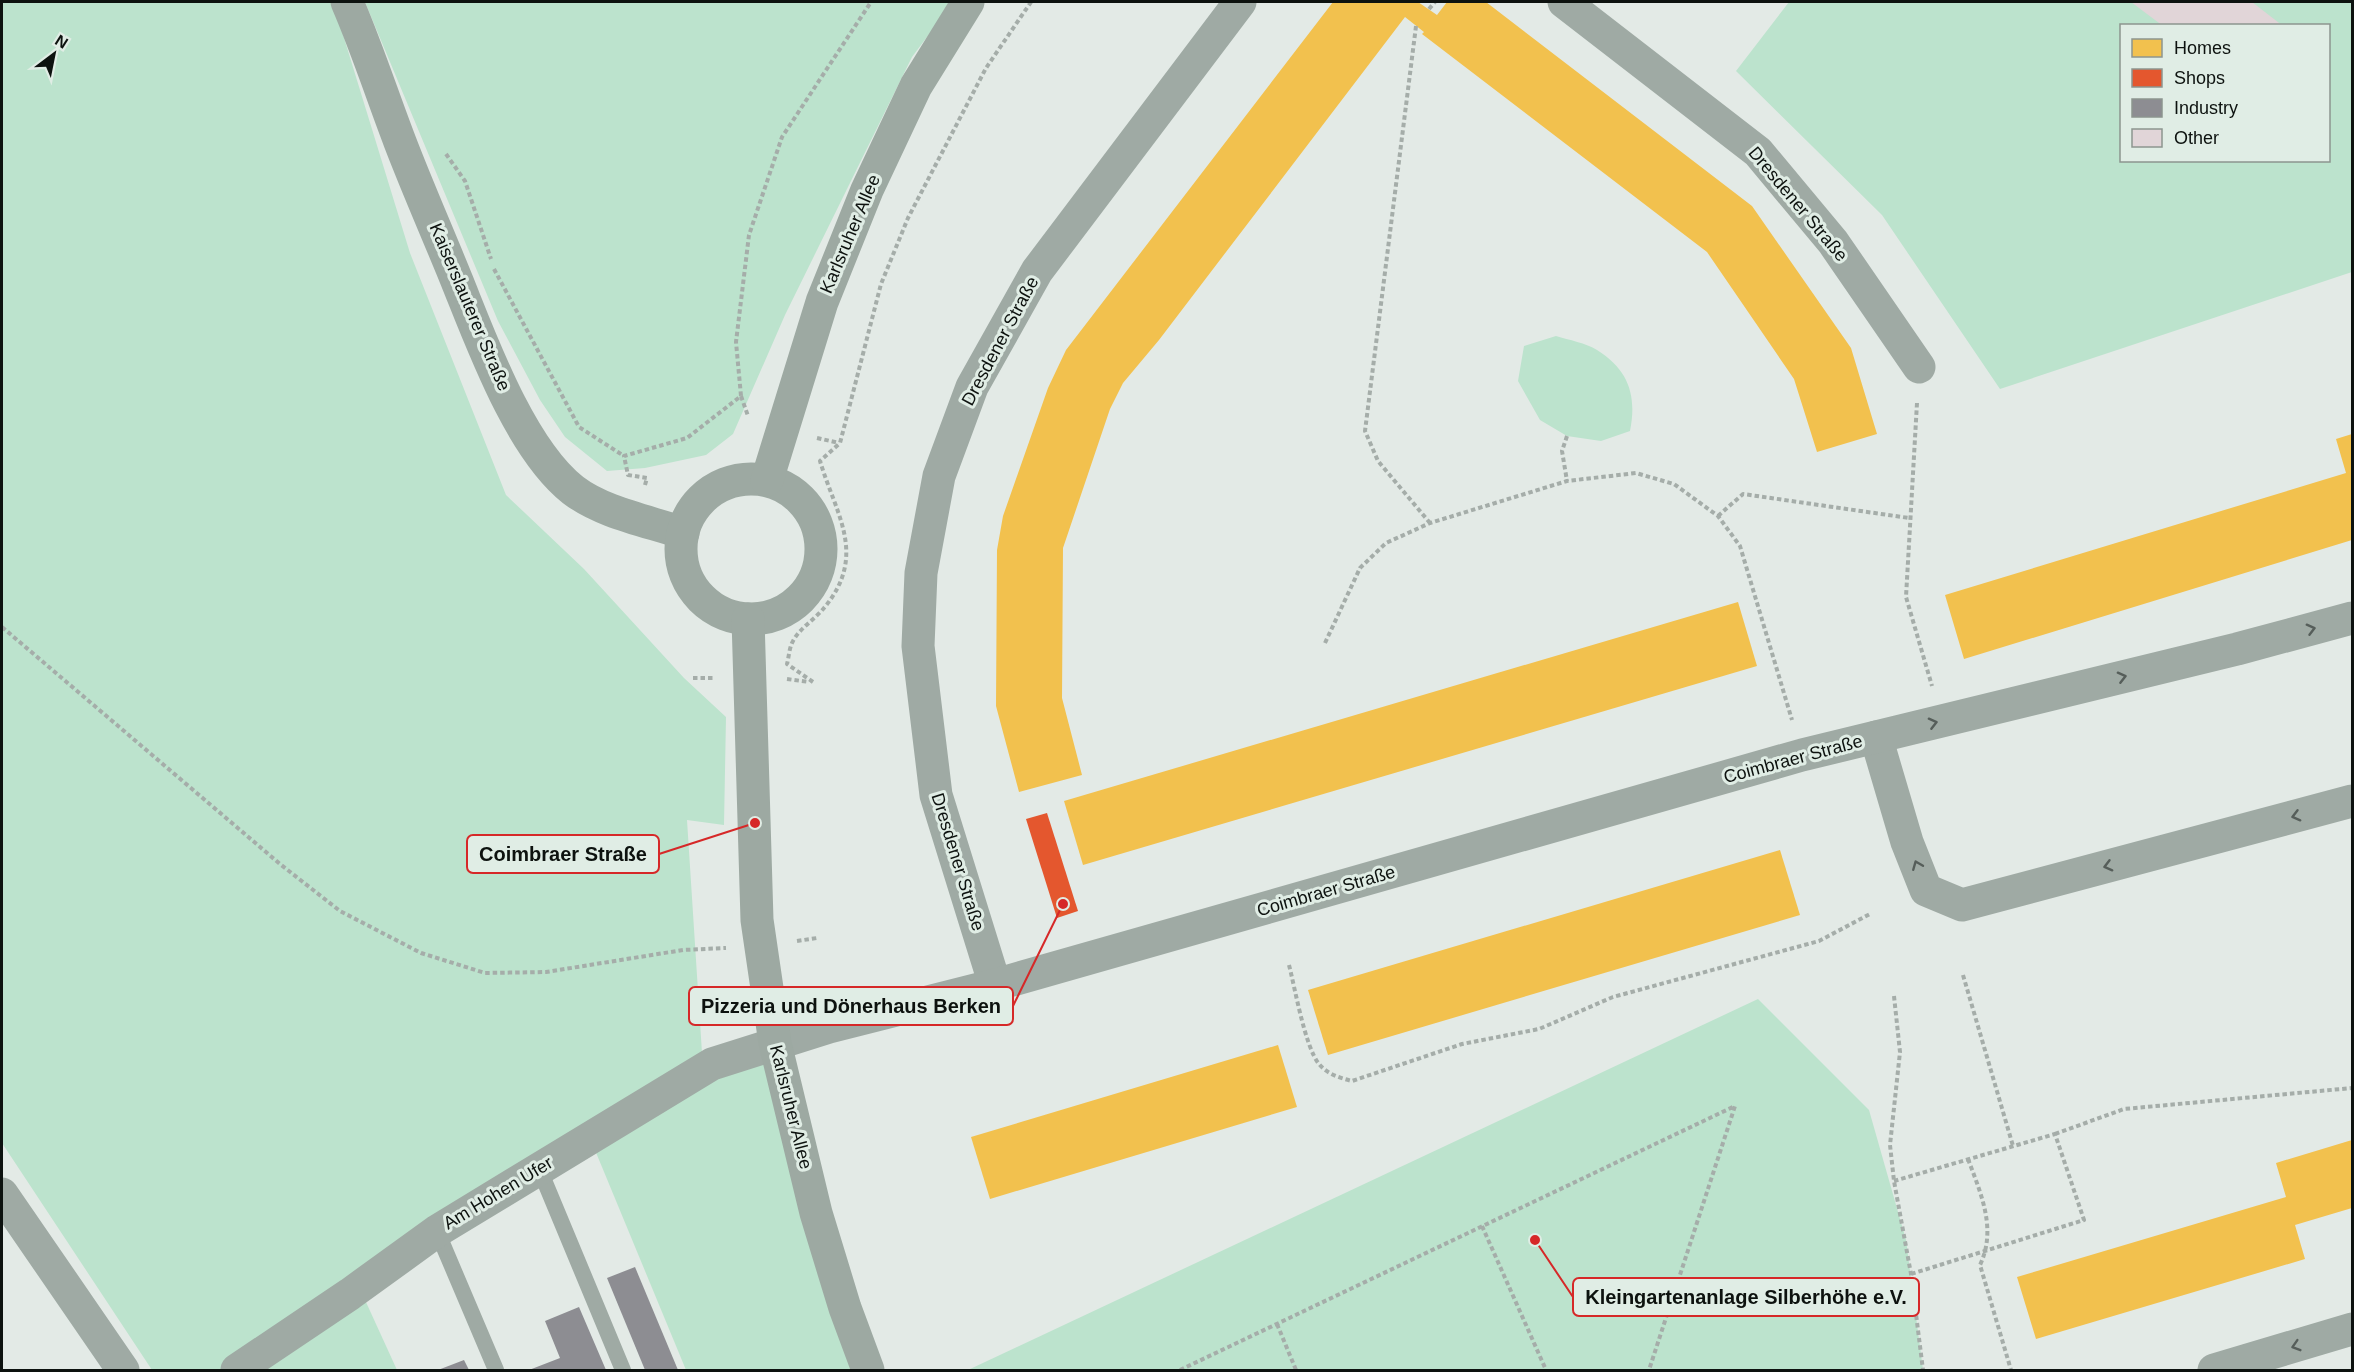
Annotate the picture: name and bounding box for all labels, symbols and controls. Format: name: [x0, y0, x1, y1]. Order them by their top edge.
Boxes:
north arrow: [24, 24, 84, 84]
legend: [2120, 24, 2330, 162]
text: N: [52, 31, 71, 52]
text: Homes: [2174, 38, 2231, 58]
text: Shops: [2174, 68, 2225, 88]
text: Industry: [2174, 98, 2238, 118]
text: Other: [2174, 128, 2219, 148]
street label: Dresdener Straße: [1744, 143, 1852, 265]
street label: Karlsruher Allee: [816, 172, 884, 296]
street label: Kaiserslauterer Straße: [426, 220, 514, 394]
street label: Dresdener Straße: [958, 273, 1042, 409]
one-way arrow: [2305, 624, 2316, 636]
one-way arrow: [2117, 672, 2127, 685]
one-way arrow: [1927, 718, 1937, 731]
street label: Coimbraer Straße: [1721, 731, 1865, 787]
street label: Dresdener Straße: [928, 791, 988, 933]
one-way arrow: [2291, 808, 2301, 821]
callout: Coimbraer Straße: [467, 835, 659, 873]
text: Coimbraer Straße: [479, 843, 647, 865]
one-way arrow: [2103, 858, 2113, 871]
one-way arrow: [1911, 860, 1924, 871]
street label: Coimbraer Straße: [1254, 862, 1398, 920]
callout: Pizzeria und Dönerhaus Berken: [689, 987, 1013, 1025]
text: Pizzeria und Dönerhaus Berken: [701, 995, 1001, 1017]
street label: Karlsruher Allee: [766, 1043, 816, 1171]
street label: Am Hohen Ufer: [440, 1152, 556, 1234]
callout: Kleingartenanlage Silberhöhe e.V.: [1573, 1278, 1919, 1316]
text: Kleingartenanlage Silberhöhe e.V.: [1585, 1286, 1907, 1308]
one-way arrow: [2292, 1339, 2302, 1351]

